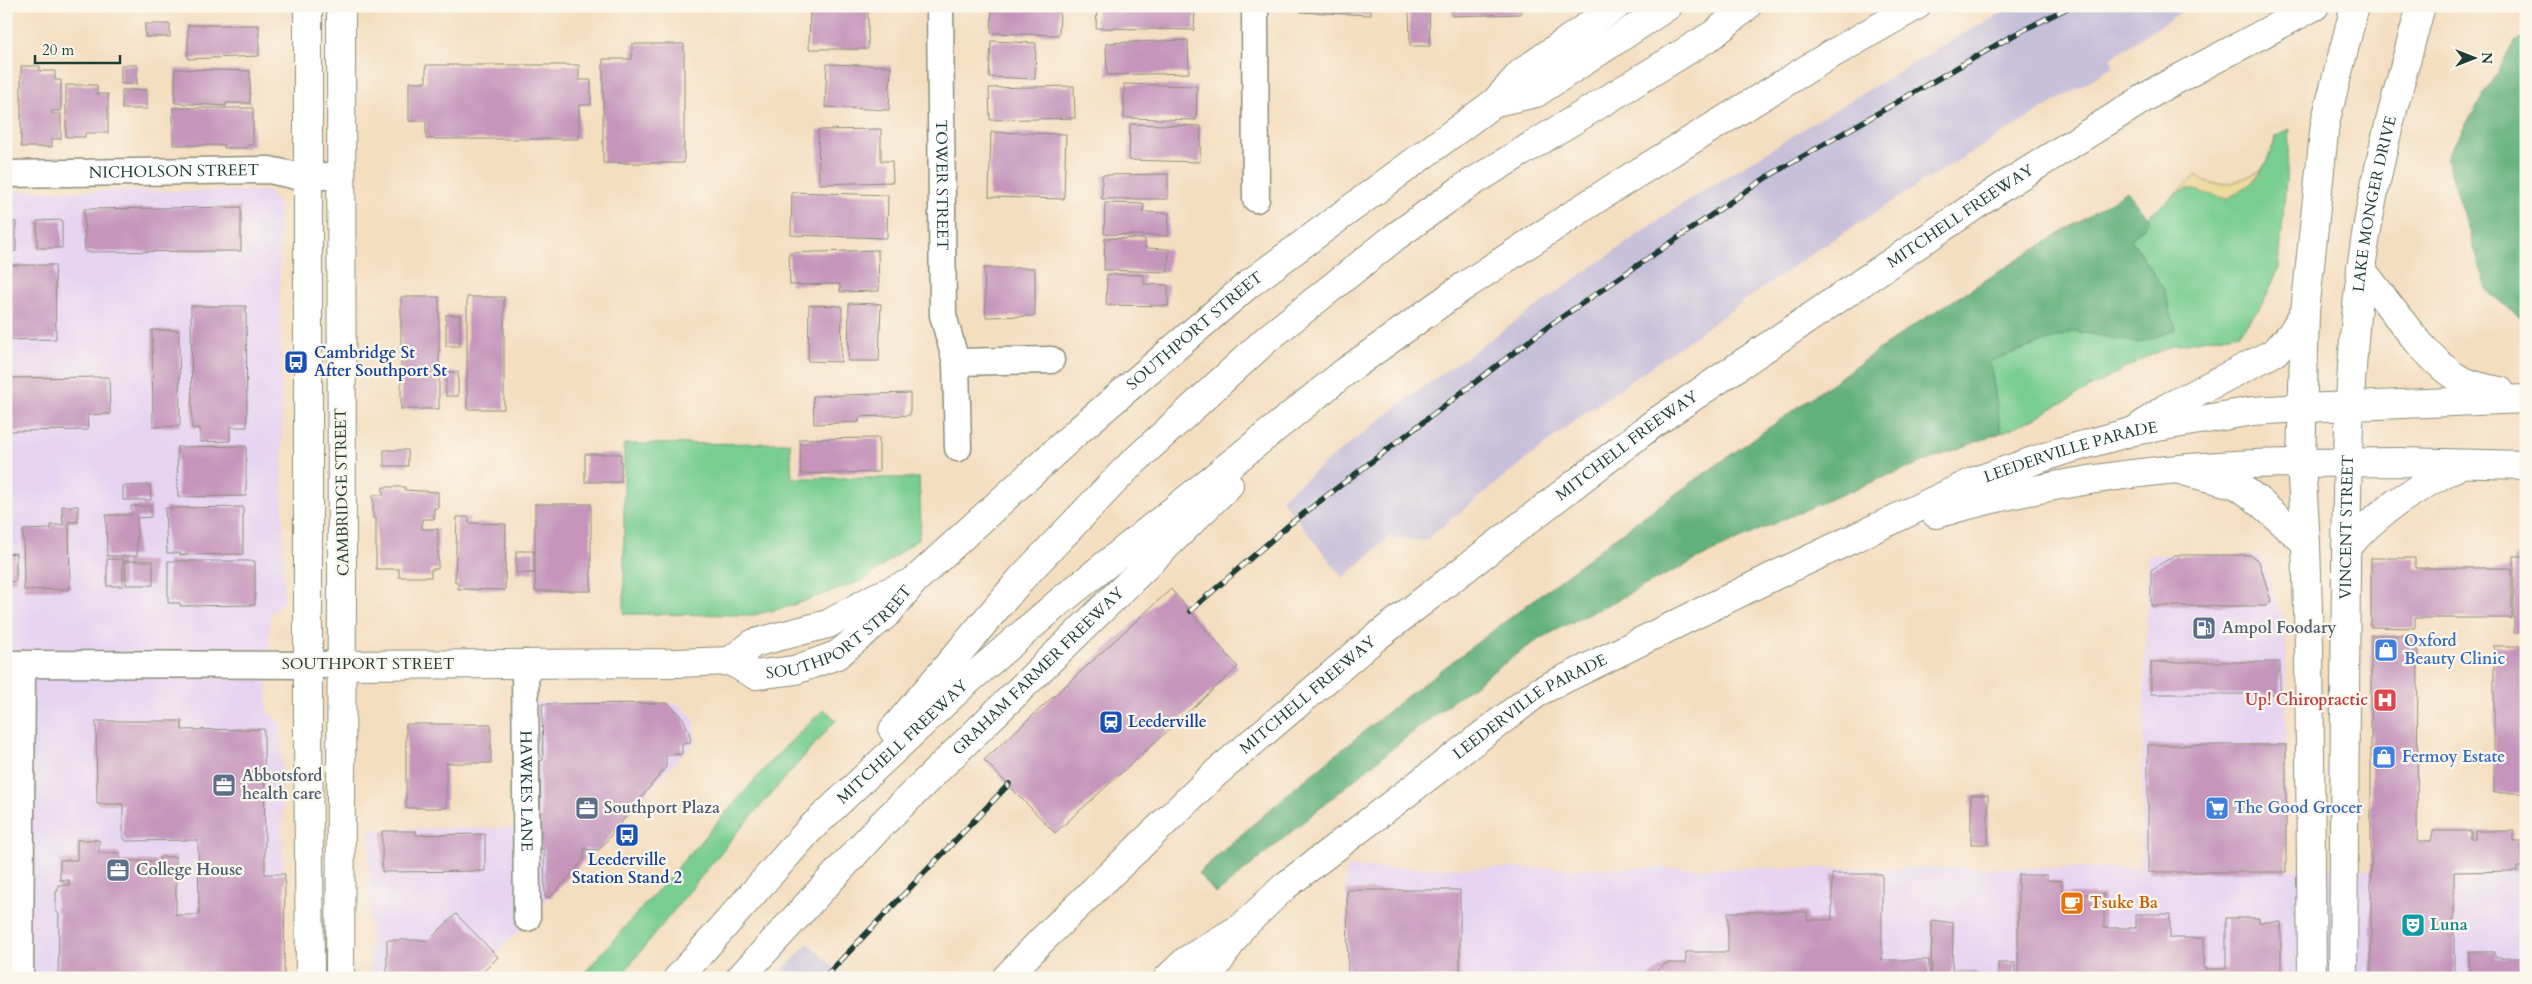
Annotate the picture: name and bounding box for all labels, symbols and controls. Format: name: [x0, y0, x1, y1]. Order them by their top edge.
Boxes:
scale bar: [35, 32, 120, 64]
north arrow: [2450, 32, 2500, 82]
text: 20 m: [42, 40, 74, 60]
text: N: [2477, 52, 2496, 64]
street label: LAKE MONGER DRIVE: [2348, 113, 2402, 293]
street label: TOWER STREET: [930, 119, 953, 251]
street label: NICHOLSON STREET: [89, 159, 260, 184]
street label: MITCHELL FREEWAY: [1883, 159, 2038, 273]
street label: SOUTHPORT STREET: [1122, 266, 1268, 395]
place label: Cambridge St After Southport St: [314, 342, 447, 382]
bus stop icon: Cambridge St After Southport St: [283, 349, 309, 375]
street label: MITCHELL FREEWAY: [1551, 386, 1702, 506]
street label: CAMBRIDGE STREET: [330, 407, 354, 576]
street label: LEEDERVILLE PARADE: [1981, 416, 2159, 488]
street label: VINCENT STREET: [2335, 454, 2359, 600]
street label: SOUTHPORT STREET: [764, 580, 917, 685]
street label: GRAHAM FARMER FREEWAY: [948, 582, 1129, 760]
fuel station icon: Ampol Foodary: [2191, 615, 2217, 641]
place label: Ampol Foodary: [2222, 617, 2336, 639]
place label: Oxford Beauty Clinic: [2404, 630, 2505, 670]
street label: MITCHELL FREEWAY: [1235, 631, 1381, 759]
shop icon: Oxford Beauty Clinic: [2373, 637, 2399, 663]
street label: LEEDERVILLE PARADE: [1448, 649, 1611, 765]
street label: SOUTHPORT STREET: [282, 653, 455, 675]
street label: MITCHELL FREEWAY: [832, 675, 973, 809]
hospital icon: Up! Chiropractic: [2372, 687, 2398, 713]
place label: Up! Chiropractic: [2245, 689, 2368, 711]
station icon: Leederville: [1098, 709, 1124, 735]
place label: Leederville: [1128, 711, 1207, 733]
street label: HAWKES LANE: [515, 730, 537, 852]
shop icon: Fermoy Estate: [2371, 744, 2397, 770]
place label: Fermoy Estate: [2402, 746, 2505, 768]
place label: Abbotsford health care: [242, 765, 322, 805]
office icon: Abbotsford health care: [211, 772, 237, 798]
office icon: Southport Plaza: [574, 795, 600, 821]
supermarket icon: The Good Grocer: [2204, 795, 2230, 821]
place label: Southport Plaza: [604, 797, 720, 819]
place label: The Good Grocer: [2234, 797, 2363, 819]
bus stop icon: Leederville Station Stand 2: [614, 822, 640, 848]
place label: Leederville Station Stand 2: [572, 849, 682, 889]
office icon: College House: [105, 857, 131, 883]
place label: College House: [136, 859, 243, 881]
cafe icon: Tsuke Ba: [2059, 890, 2085, 916]
place label: Tsuke Ba: [2090, 892, 2158, 914]
theatre icon: Luna: [2400, 912, 2426, 938]
place label: Luna: [2430, 914, 2468, 936]

